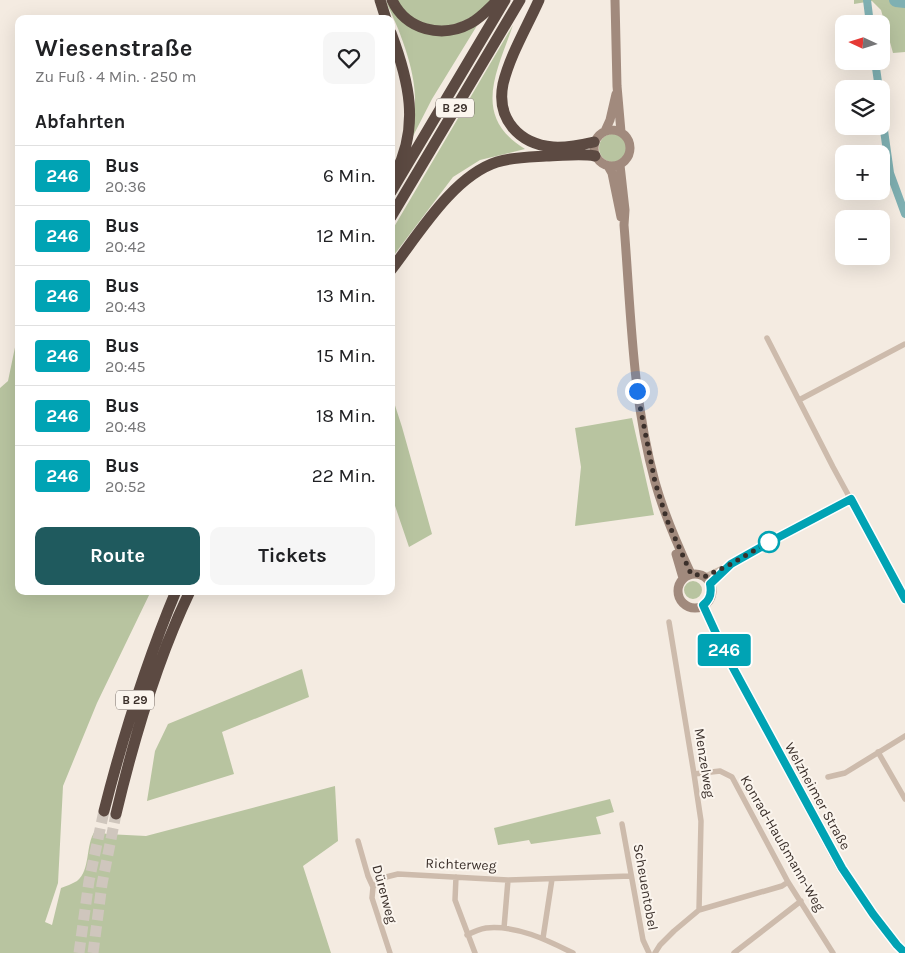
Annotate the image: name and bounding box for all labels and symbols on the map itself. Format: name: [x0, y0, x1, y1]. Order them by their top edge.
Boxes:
north arrow: [835, 15, 890, 70]
road number: B 29: [436, 99, 474, 118]
your location: [625, 379, 650, 404]
unlabelled marker: [758, 531, 780, 553]
line badge: 246: [695, 634, 753, 666]
road number: B 29: [116, 690, 154, 710]
street label: Menzelweg: [691, 727, 718, 799]
street label: Welzheimer Straße: [781, 739, 854, 853]
street label: Konrad-Haußmann-Weg: [737, 772, 829, 914]
street label: Scheuentobel: [630, 842, 661, 932]
street label: Richterweg: [425, 855, 497, 874]
street label: Dürerweg: [369, 863, 401, 926]

